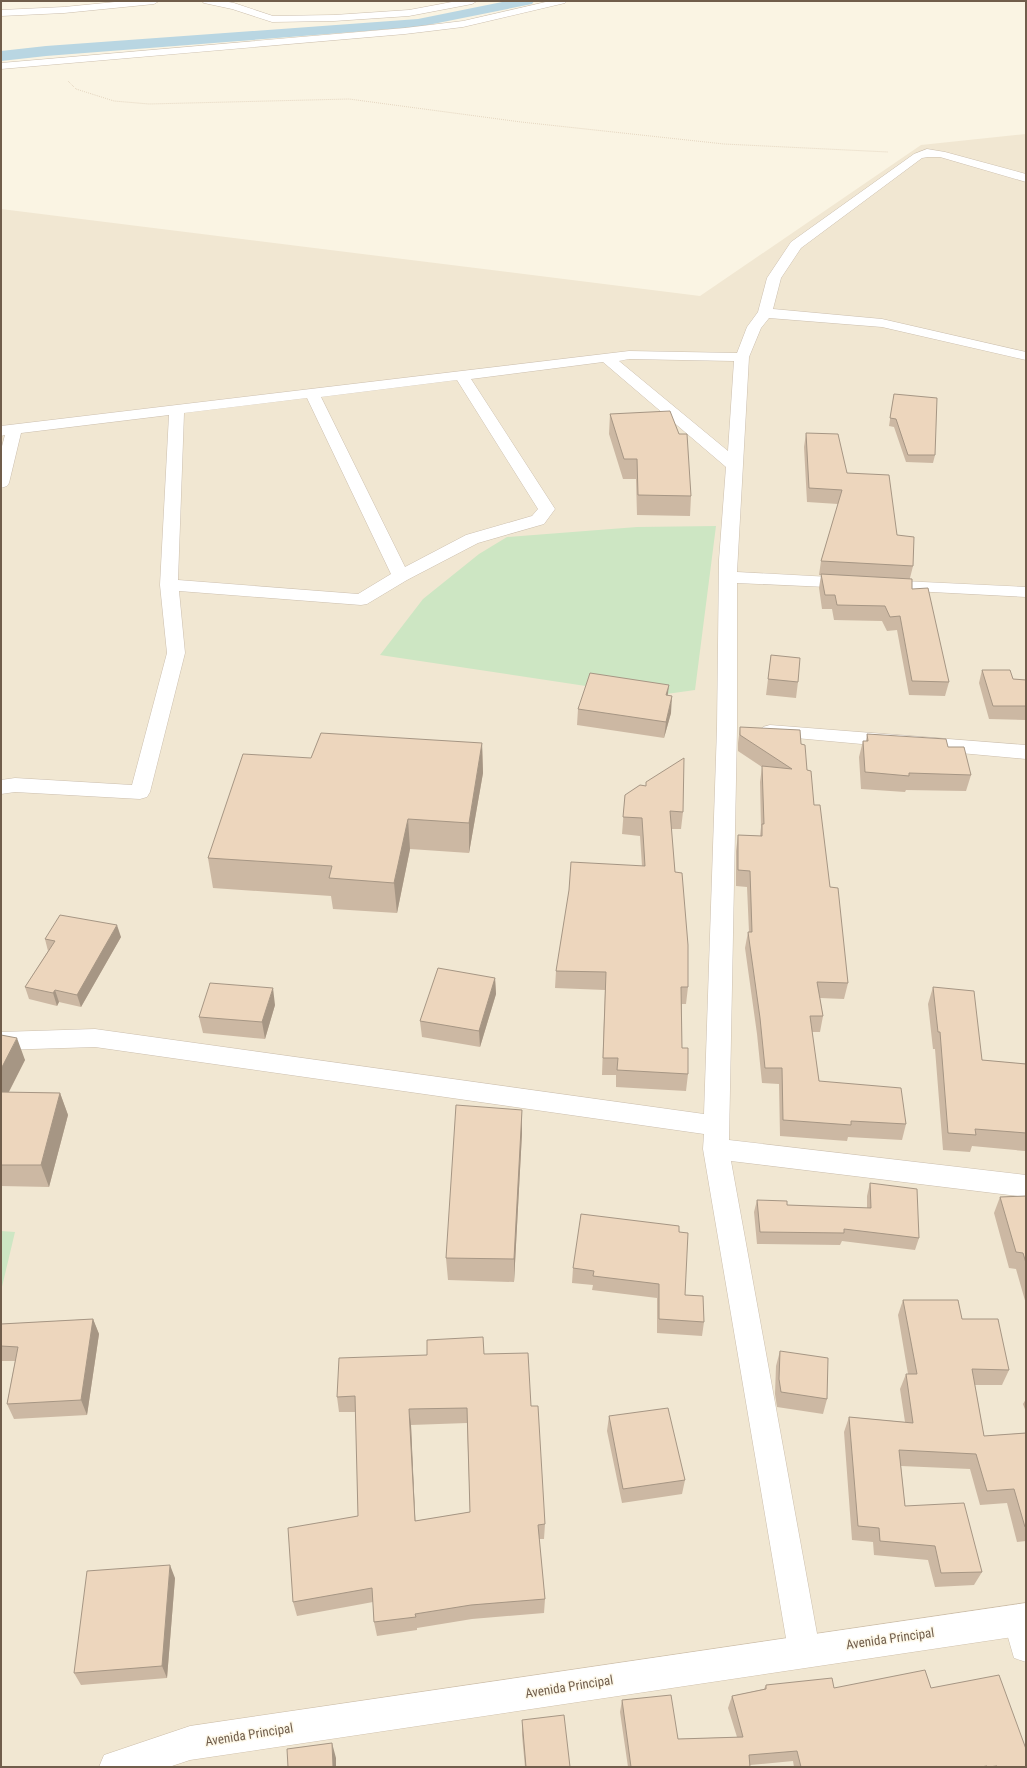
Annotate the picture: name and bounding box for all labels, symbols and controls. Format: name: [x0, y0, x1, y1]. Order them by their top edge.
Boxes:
street label: Avenida Principal: [845, 1625, 935, 1652]
street label: Avenida Principal: [524, 1672, 614, 1701]
street label: Avenida Principal: [204, 1720, 294, 1749]

